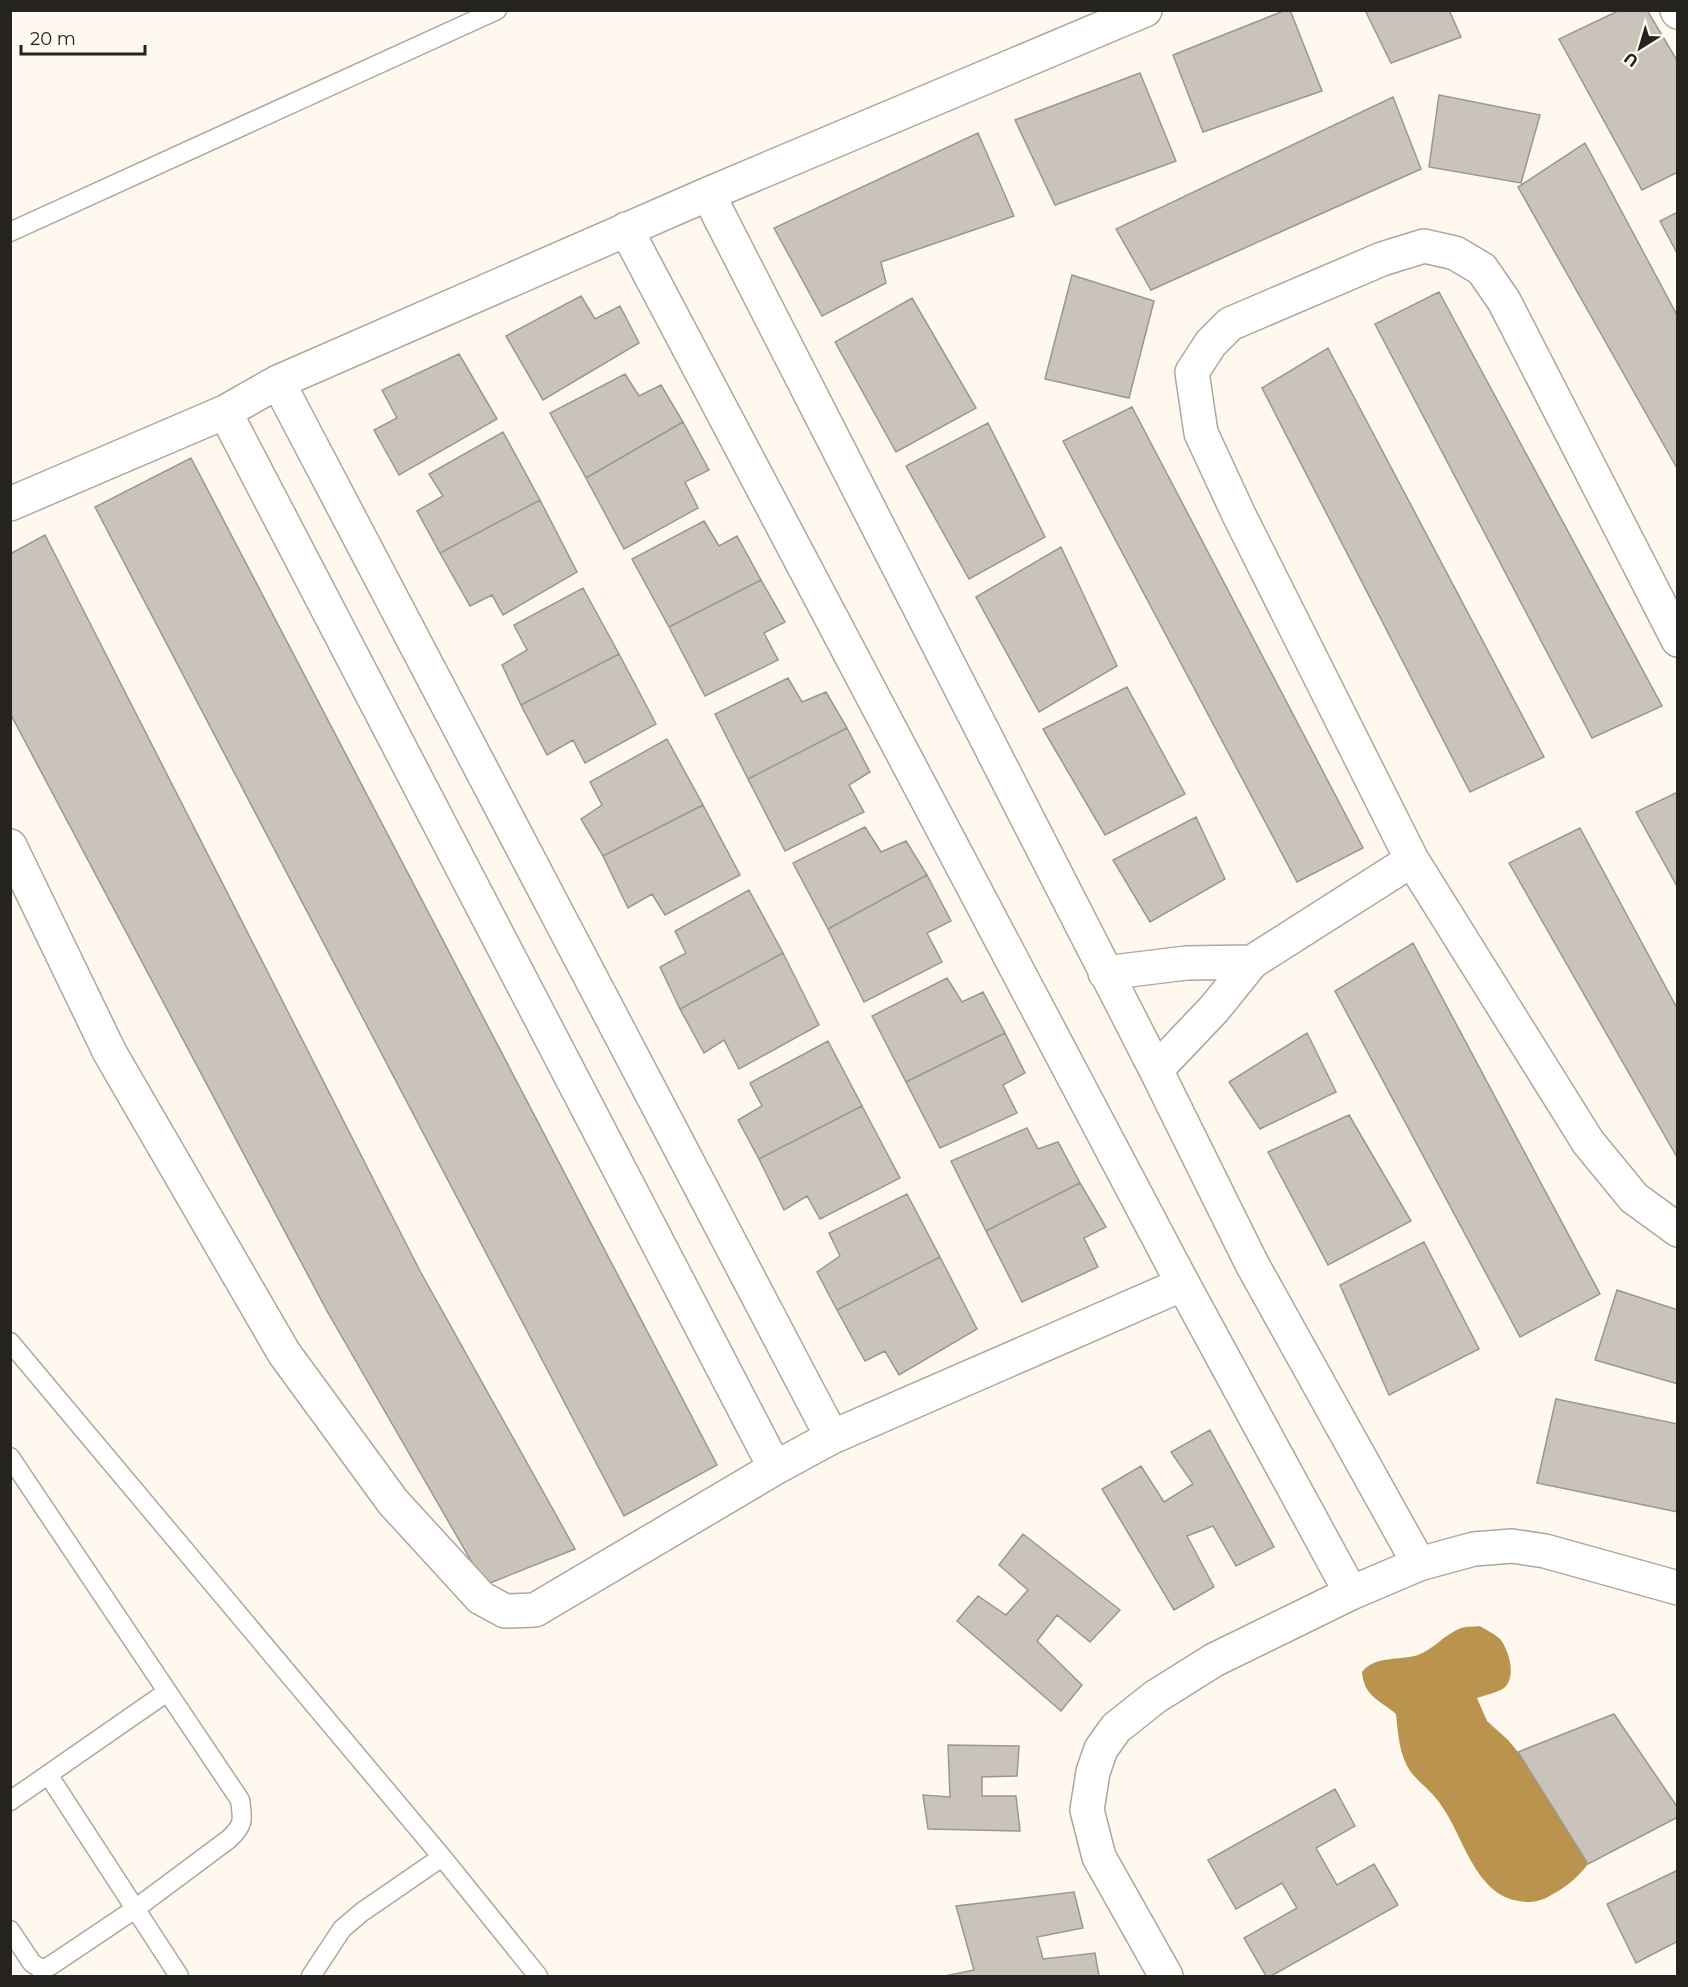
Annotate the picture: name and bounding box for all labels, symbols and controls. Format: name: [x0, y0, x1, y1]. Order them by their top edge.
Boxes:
scale bar: [21, 18, 146, 56]
north arrow: [1610, 18, 1670, 78]
text: 20 m: [30, 28, 76, 50]
text: U: [1621, 48, 1642, 71]

